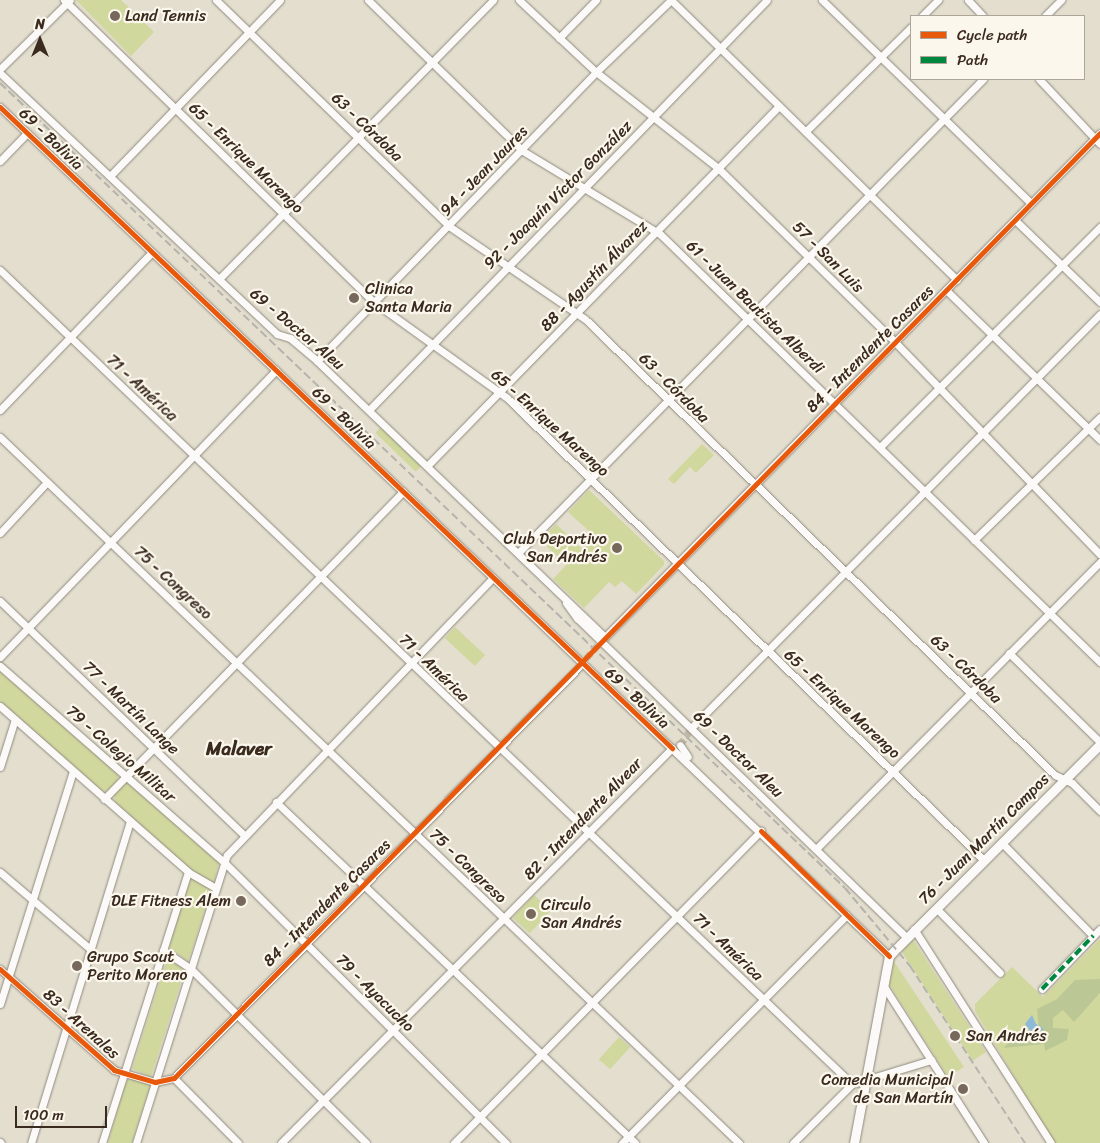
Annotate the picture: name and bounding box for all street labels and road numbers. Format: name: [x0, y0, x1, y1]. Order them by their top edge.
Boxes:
street label: 63 - Córdoba: [327, 88, 407, 166]
street label: 65 - Enrique Marengo: [185, 98, 307, 218]
street label: 69 - Bolivia: [15, 104, 87, 174]
street label: 92 - Joaquín Víctor González: [480, 117, 636, 273]
street label: 94 - Jean Jaures: [436, 122, 532, 220]
street label: 88 - Agustín Álvarez: [536, 217, 652, 335]
street label: 57 - San Luis: [788, 217, 868, 297]
street label: 61 - Juan Bautista Alberdi: [682, 236, 828, 378]
street label: 84 - Intendente Casares: [802, 281, 938, 417]
street label: 69 - Doctor Aleu: [246, 284, 348, 374]
street label: 63 - Córdoba: [635, 349, 713, 427]
street label: 71 - América: [103, 350, 181, 426]
street label: 65 - Enrique Marengo: [487, 365, 613, 481]
street label: 69 - Bolivia: [308, 383, 380, 453]
street label: 75 - Congreso: [130, 542, 216, 624]
street label: 71 - América: [395, 630, 473, 706]
street label: 63 - Córdoba: [926, 630, 1006, 708]
street label: 65 - Enrique Marengo: [780, 645, 904, 763]
street label: 77 - Martín Lange: [79, 657, 183, 759]
street label: 69 - Bolivia: [601, 663, 673, 733]
street label: 79 - Colegio Militar: [62, 701, 180, 807]
street label: 69 - Doctor Aleu: [689, 706, 787, 802]
street label: 82 - Intendente Alvear: [520, 754, 646, 884]
street label: 76 - Juan Martín Campos: [915, 770, 1053, 908]
street label: 75 - Congreso: [426, 825, 510, 907]
street label: 84 - Intendente Casares: [259, 835, 395, 971]
street label: 71 - América: [689, 909, 767, 985]
street label: 79 - Ayacucho: [332, 950, 418, 1036]
street label: 83 - Arenales: [39, 985, 123, 1063]

